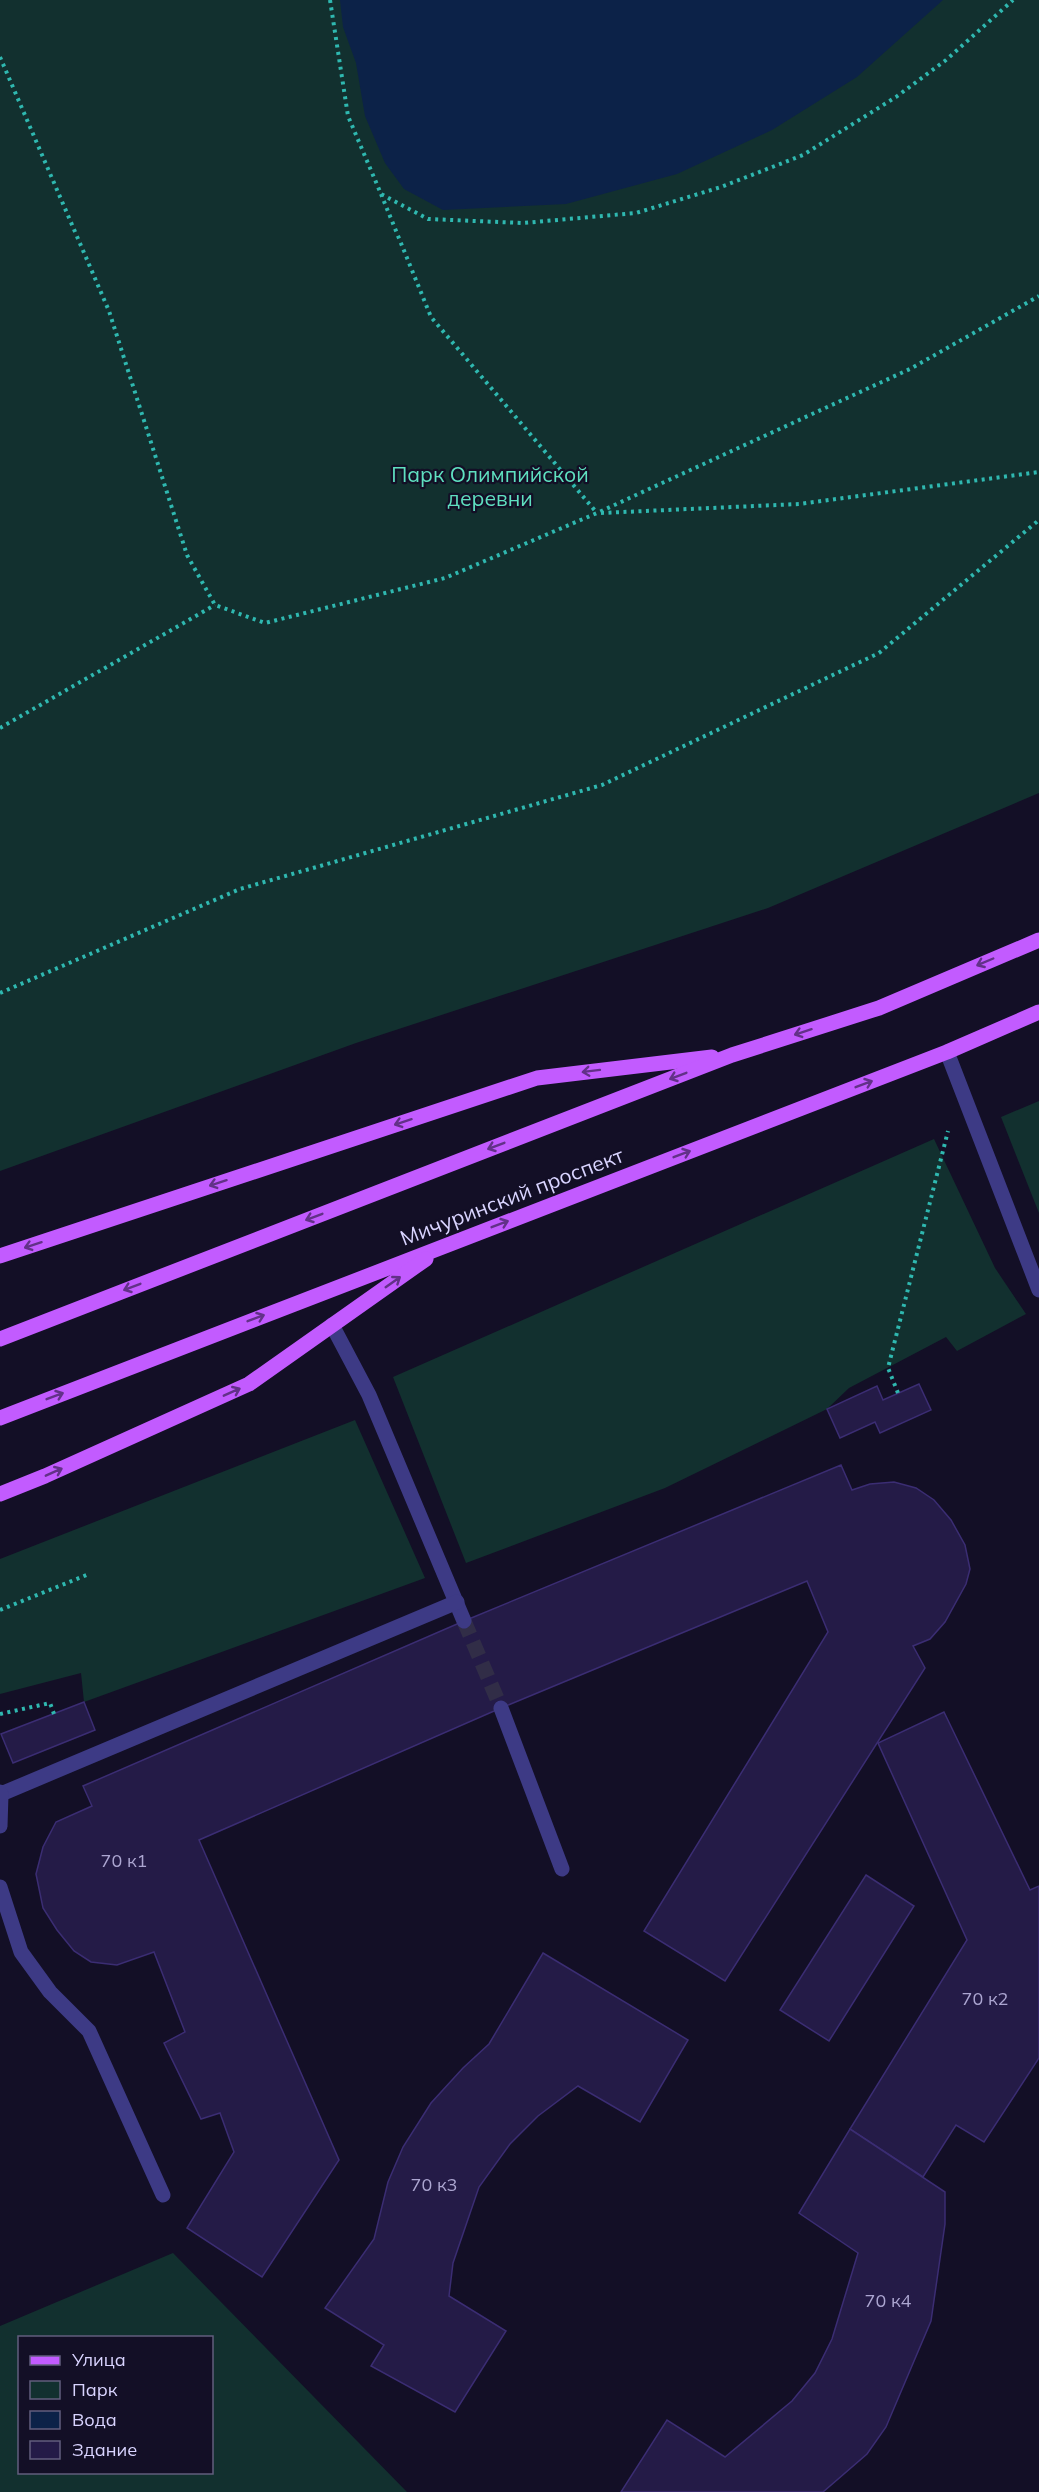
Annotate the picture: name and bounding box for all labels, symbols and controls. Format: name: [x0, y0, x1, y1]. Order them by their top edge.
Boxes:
park label: Парк Олимпийской деревни: [391, 461, 589, 511]
one-way arrow: [976, 958, 994, 969]
one-way arrow: [794, 1027, 813, 1038]
one-way arrow: [581, 1066, 601, 1077]
one-way arrow: [669, 1071, 688, 1082]
one-way arrow: [854, 1078, 872, 1089]
one-way arrow: [394, 1117, 413, 1128]
street label: Мичуринский проспект: [396, 1141, 627, 1251]
one-way arrow: [487, 1142, 506, 1153]
one-way arrow: [672, 1148, 690, 1159]
one-way arrow: [209, 1179, 228, 1190]
one-way arrow: [305, 1212, 324, 1223]
one-way arrow: [490, 1218, 508, 1229]
one-way arrow: [24, 1240, 43, 1251]
one-way arrow: [384, 1276, 400, 1288]
one-way arrow: [124, 1283, 142, 1294]
one-way arrow: [246, 1312, 265, 1323]
one-way arrow: [222, 1385, 240, 1397]
one-way arrow: [45, 1390, 63, 1401]
one-way arrow: [45, 1466, 63, 1478]
house number: 70 к1: [101, 1849, 147, 1872]
house number: 70 к2: [962, 1987, 1008, 2010]
house number: 70 к3: [411, 2173, 457, 2196]
house number: 70 к4: [865, 2289, 912, 2312]
legend: [18, 2336, 213, 2474]
text: Улица: [71, 2348, 126, 2371]
text: Парк: [72, 2378, 118, 2401]
text: Вода: [72, 2408, 117, 2431]
text: Здание: [72, 2438, 137, 2461]

